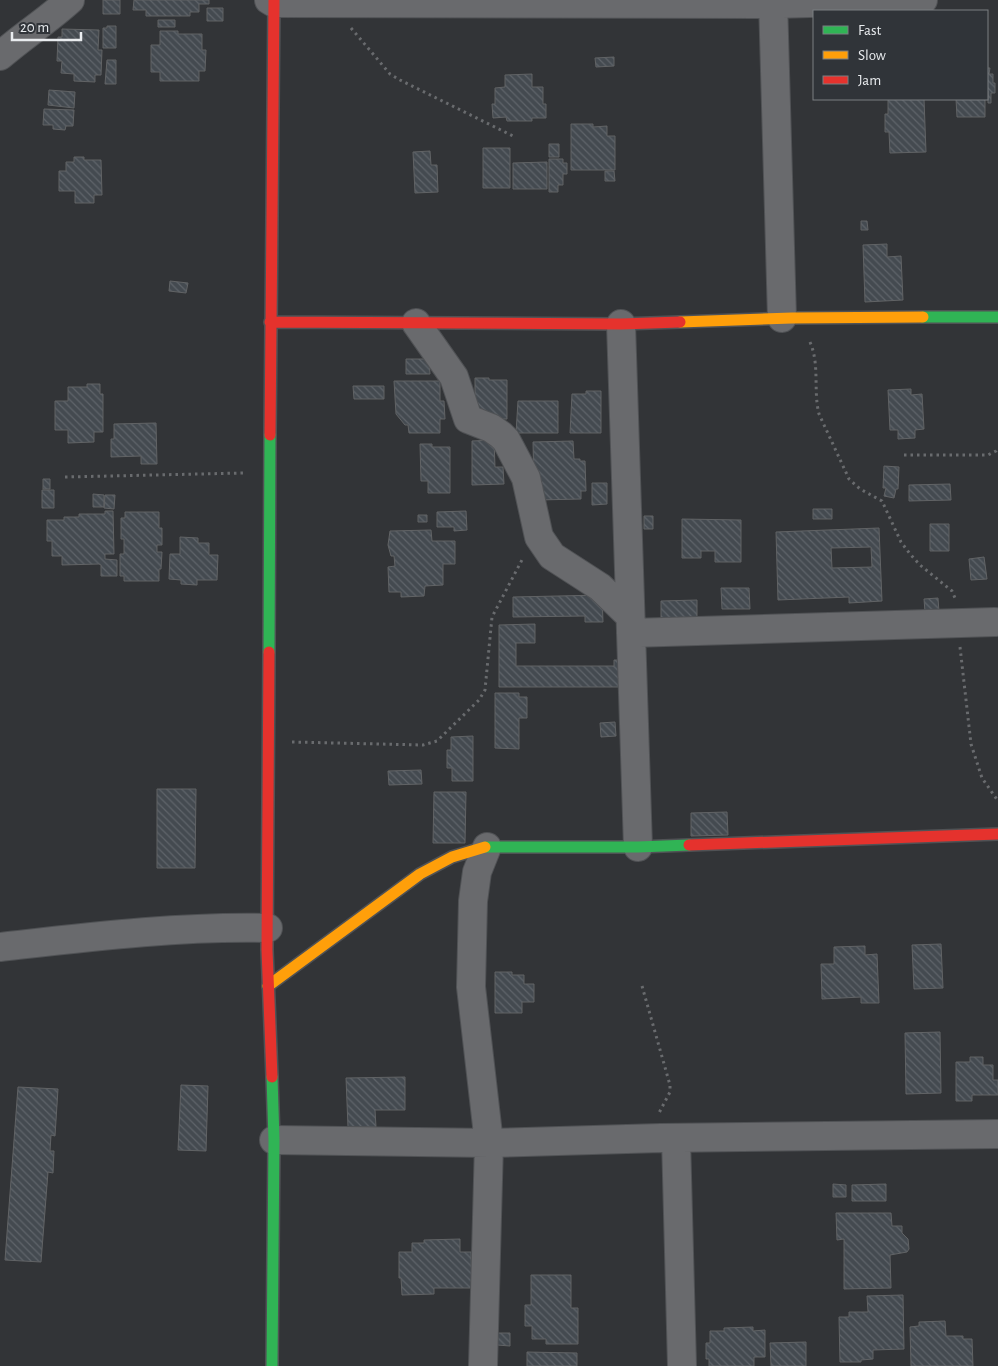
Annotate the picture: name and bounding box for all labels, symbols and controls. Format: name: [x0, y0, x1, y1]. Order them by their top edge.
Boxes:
scale bar: [12, 10, 81, 42]
legend: [813, 10, 988, 100]
text: 20 m: [20, 20, 49, 35]
text: Fast: [858, 23, 882, 38]
text: Slow: [858, 48, 886, 63]
text: Jam: [858, 73, 881, 88]

